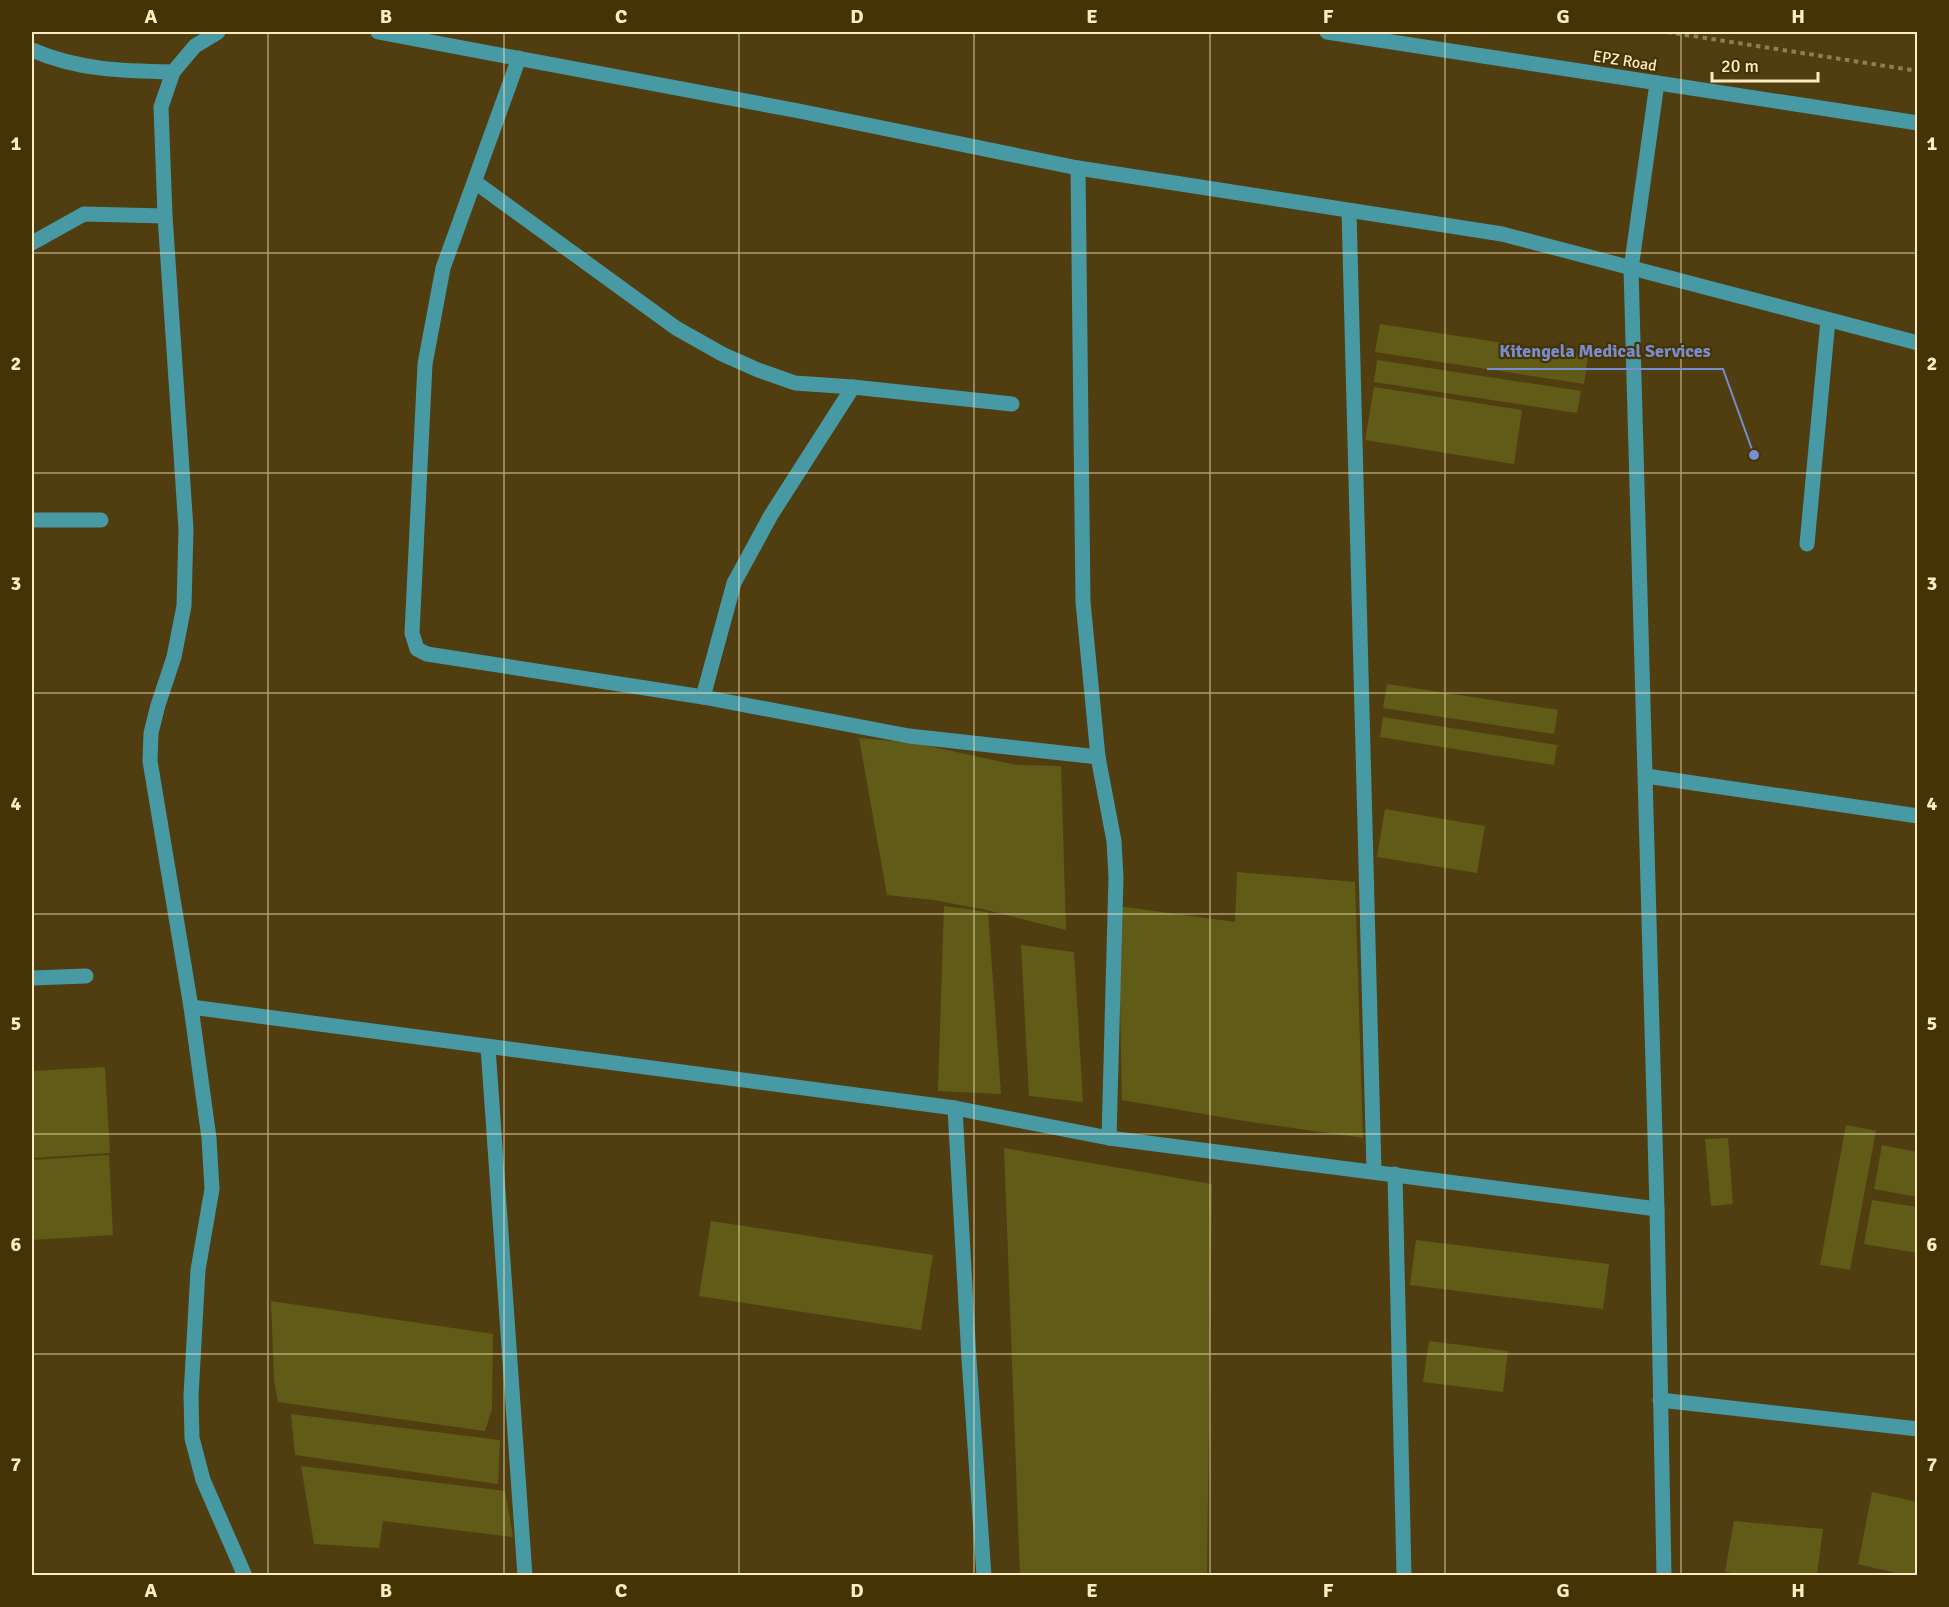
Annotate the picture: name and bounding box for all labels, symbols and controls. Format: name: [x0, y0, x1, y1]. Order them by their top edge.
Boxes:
text: A: [145, 4, 158, 29]
text: B: [380, 4, 392, 29]
text: C: [615, 4, 627, 29]
text: D: [850, 4, 864, 29]
text: E: [1086, 4, 1098, 29]
text: F: [1323, 4, 1334, 29]
text: G: [1556, 4, 1570, 29]
text: H: [1791, 4, 1805, 29]
scale bar: [1712, 45, 1818, 83]
street label: EPZ Road: [1591, 46, 1658, 76]
text: 20 m: [1721, 55, 1759, 77]
text: 1: [11, 131, 22, 156]
text: 1: [1927, 131, 1938, 156]
callout: Kitengela Medical Services: [1487, 333, 1723, 369]
text: Kitengela Medical Services: [1499, 340, 1711, 362]
text: 2: [11, 351, 21, 376]
text: 2: [1927, 351, 1937, 376]
text: 3: [11, 571, 21, 596]
text: 3: [1927, 571, 1937, 596]
text: 4: [11, 791, 22, 816]
text: 4: [1927, 791, 1938, 816]
text: 5: [11, 1011, 21, 1036]
text: 5: [1927, 1011, 1937, 1036]
text: 6: [11, 1232, 22, 1257]
text: 6: [1927, 1232, 1938, 1257]
text: 7: [11, 1452, 22, 1477]
text: 7: [1927, 1452, 1938, 1477]
text: A: [145, 1578, 158, 1603]
text: B: [380, 1578, 392, 1603]
text: C: [615, 1578, 627, 1603]
text: D: [850, 1578, 864, 1603]
text: E: [1086, 1578, 1098, 1603]
text: F: [1323, 1578, 1334, 1603]
text: G: [1556, 1578, 1570, 1603]
text: H: [1791, 1578, 1805, 1603]

